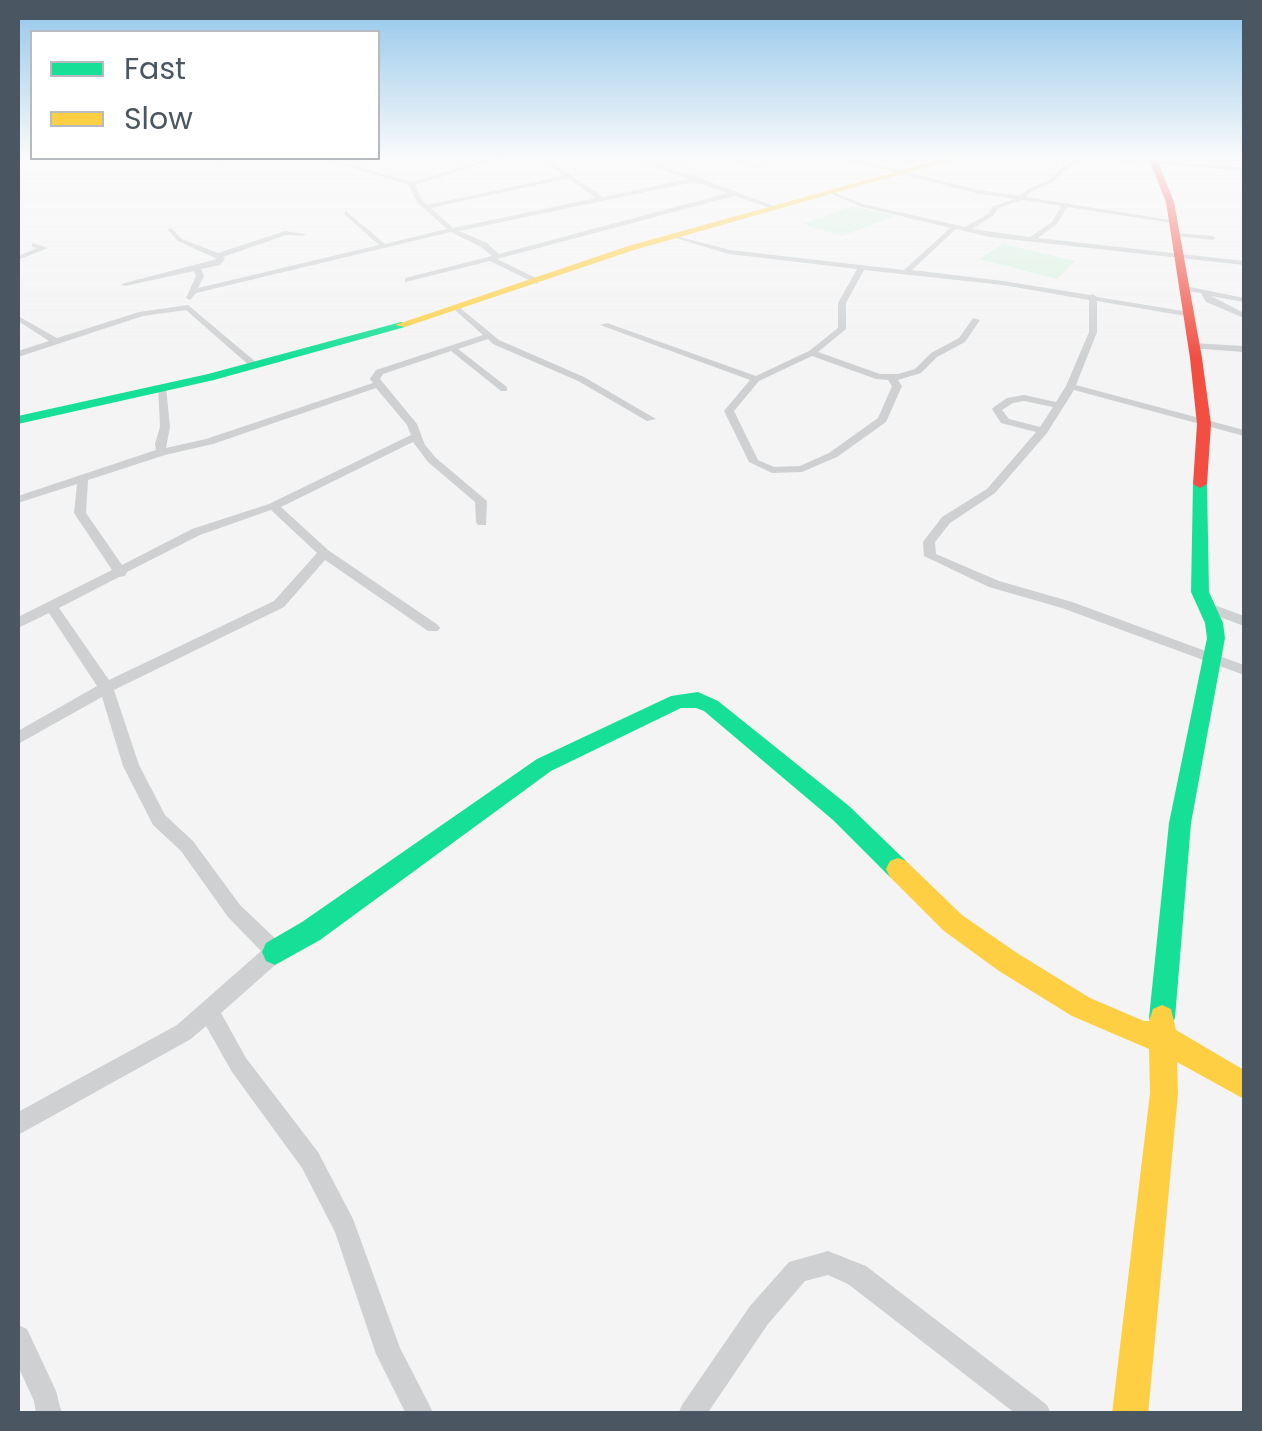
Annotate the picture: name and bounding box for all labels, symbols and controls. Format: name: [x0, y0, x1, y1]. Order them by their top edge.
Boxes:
legend: [30, 30, 380, 160]
text: Fast: [124, 47, 186, 90]
text: Slow: [124, 97, 193, 140]

